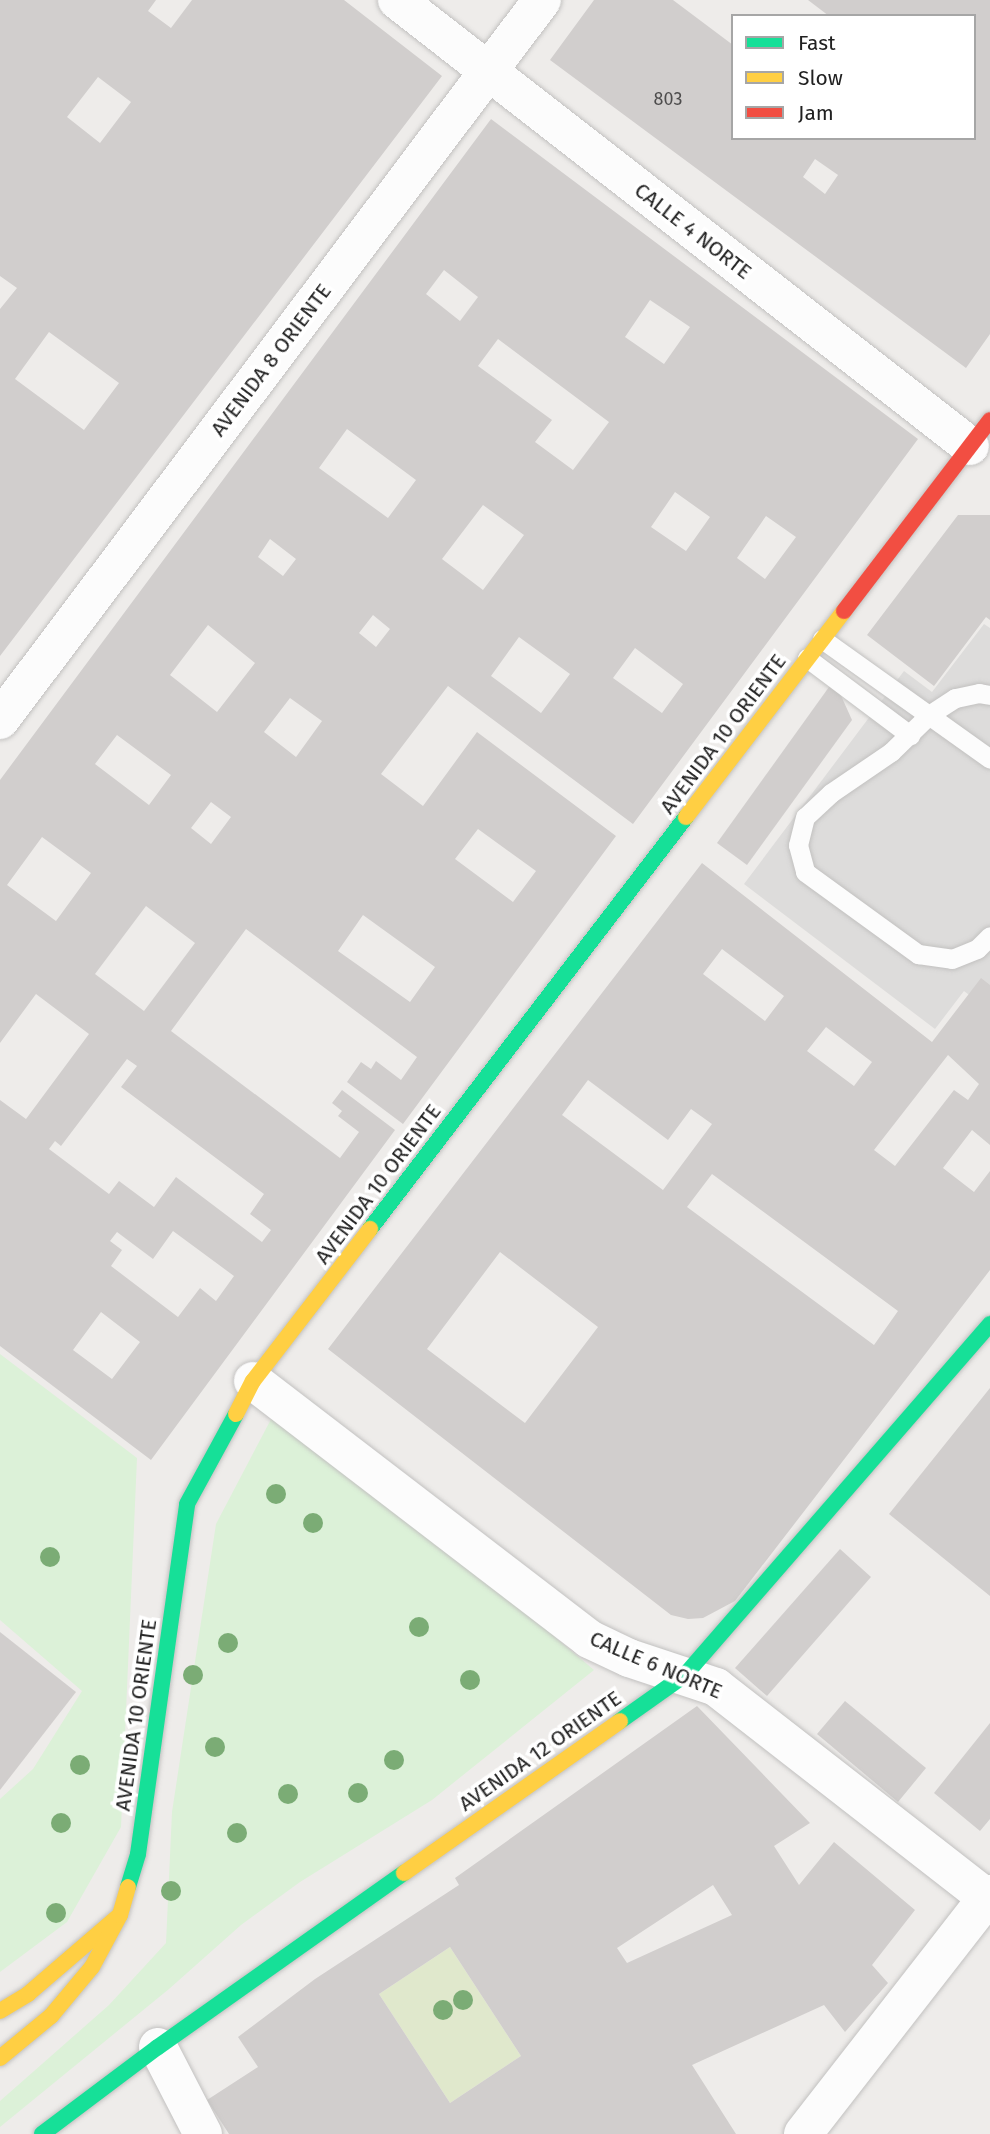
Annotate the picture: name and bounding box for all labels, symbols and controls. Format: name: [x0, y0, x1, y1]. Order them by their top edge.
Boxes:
legend: [731, 14, 976, 140]
text: Fast: [798, 30, 836, 56]
text: Slow: [798, 65, 843, 91]
house number: 803: [654, 88, 682, 110]
text: Jam: [798, 100, 834, 126]
street label: CALLE 4 NORTE: [629, 178, 757, 284]
street label: AVENIDA 8 ORIENTE: [205, 279, 337, 441]
street label: AVENIDA 10 ORIENTE: [655, 649, 791, 819]
street label: AVENIDA 10 ORIENTE: [310, 1099, 446, 1269]
street label: AVENIDA 10 ORIENTE: [110, 1617, 162, 1813]
street label: CALLE 6 NORTE: [586, 1626, 726, 1704]
street label: AVENIDA 12 ORIENTE: [454, 1686, 626, 1816]

